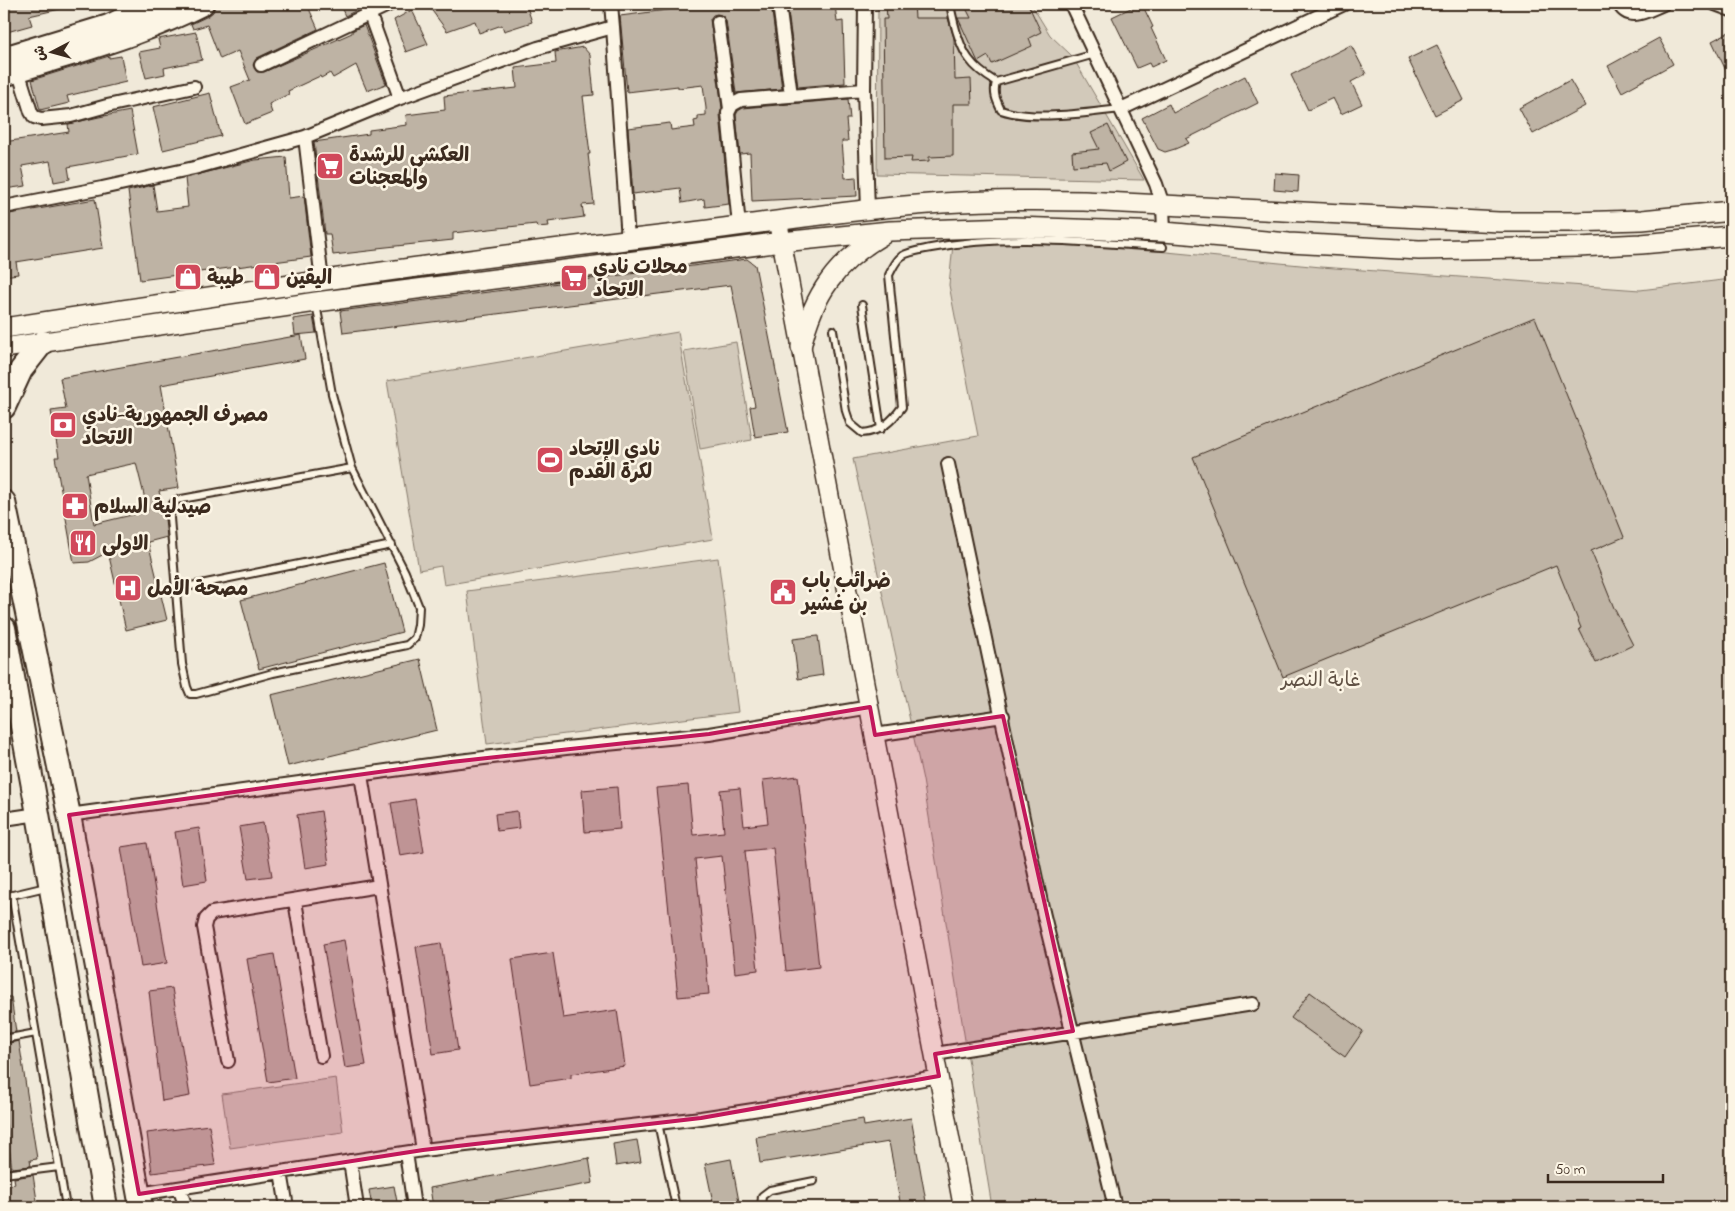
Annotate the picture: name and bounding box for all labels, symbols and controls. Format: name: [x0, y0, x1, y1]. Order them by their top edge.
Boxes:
north arrow: [28, 28, 78, 78]
text: ش: [29, 44, 52, 62]
place label: العكشي للرشدة والمعجنات: [349, 142, 469, 194]
supermarket icon: العكشي للرشدة والمعجنات: [315, 151, 345, 181]
place label: محلات نادي الاتحاد: [593, 254, 688, 306]
shop icon: طيبة: [173, 262, 203, 292]
shop icon: اليقين: [252, 262, 282, 292]
supermarket icon: محلات نادي الاتحاد: [559, 263, 589, 293]
place label: طيبة: [207, 265, 244, 294]
place label: اليقين: [286, 265, 332, 294]
place label: مصرف الجمهورية-نادي الاتحاد: [82, 402, 268, 454]
bank icon: مصرف الجمهورية-نادي الاتحاد: [48, 410, 78, 440]
place label: نادي الإتحاد لكرة القدم: [569, 436, 660, 488]
sports icon: نادي الإتحاد لكرة القدم: [535, 445, 565, 475]
pharmacy icon: صيدلية السلام: [60, 491, 90, 521]
place label: صيدلية السلام: [94, 494, 211, 523]
restaurant icon: الاولى: [68, 528, 98, 558]
place label: الاولى: [102, 531, 148, 560]
place label: ضرائب باب بن غشير: [800, 568, 891, 620]
hospital icon: مصحة الأمل: [113, 573, 143, 603]
place label: مصحة الأمل: [147, 575, 248, 605]
public building icon: ضرائب باب بن غشير: [768, 577, 798, 607]
park label: غابة النصر: [1279, 667, 1361, 696]
scale bar: [1548, 1151, 1662, 1183]
text: 50 m: [1555, 1159, 1586, 1181]

